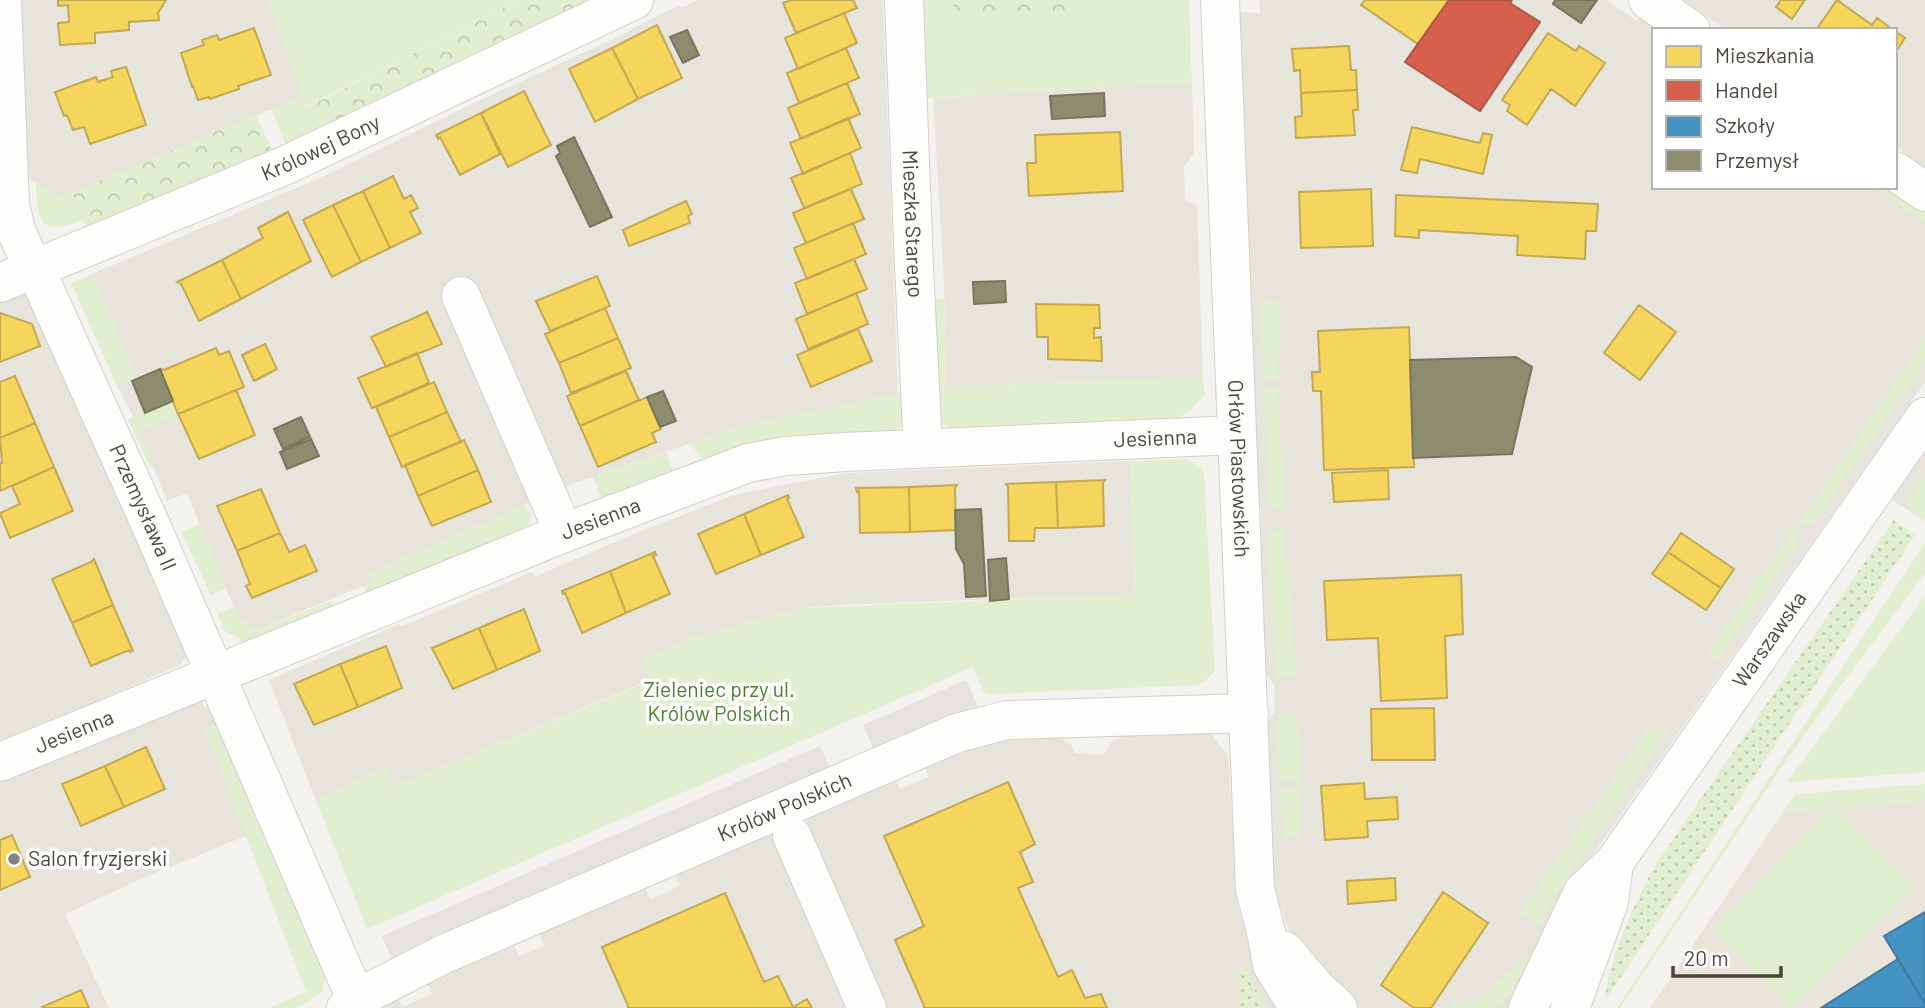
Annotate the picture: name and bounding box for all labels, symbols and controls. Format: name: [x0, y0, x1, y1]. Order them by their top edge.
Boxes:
legend: [1652, 28, 1897, 189]
text: Mieszkania: [1715, 42, 1814, 67]
text: Handel: [1715, 77, 1778, 102]
street label: Królowej Bony: [257, 108, 384, 185]
text: Szkoły: [1715, 112, 1775, 137]
text: Przemysł: [1715, 147, 1799, 172]
street label: Mieszka Starego: [899, 149, 929, 298]
street label: Orłów Piastowskich: [1224, 379, 1256, 558]
street label: Jesienna: [1113, 423, 1197, 451]
street label: Przemysława II: [105, 440, 183, 574]
street label: Jesienna: [557, 491, 644, 544]
street label: Warszawska: [1726, 586, 1811, 692]
park label: Zieleniec przy ul. Królów Polskich: [643, 676, 795, 725]
street label: Jesienna: [30, 703, 117, 758]
street label: Królów Polskich: [713, 766, 855, 846]
place label: Salon fryzjerski: [28, 845, 167, 870]
marker: Salon fryzjerski: [6, 851, 22, 867]
scale bar: [1673, 934, 1782, 978]
text: 20 m: [1684, 945, 1729, 970]

